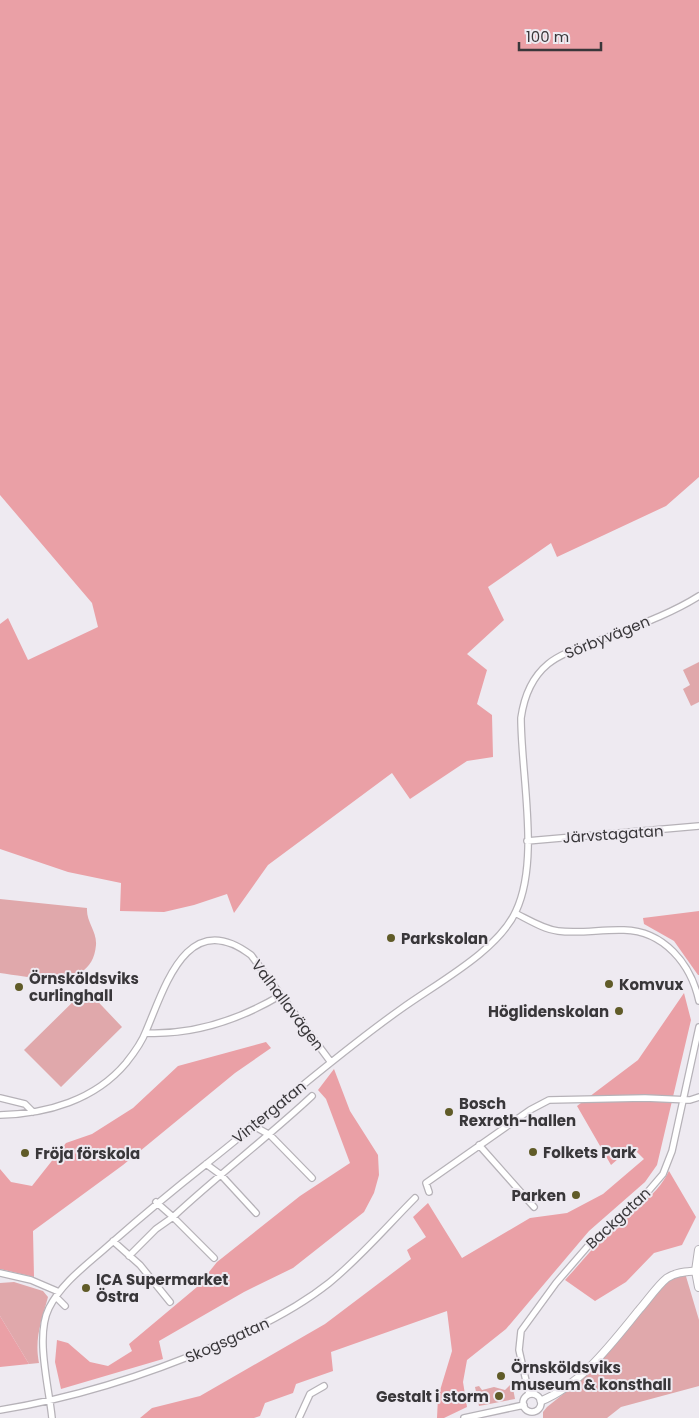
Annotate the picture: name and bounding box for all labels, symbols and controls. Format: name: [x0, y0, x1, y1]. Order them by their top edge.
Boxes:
scale bar: [519, 20, 602, 52]
text: 100 m: [526, 26, 569, 47]
street label: Sörbyvägen: [561, 610, 653, 664]
street label: Järvstagatan: [562, 820, 664, 848]
place label: Parkskolan: [401, 928, 488, 949]
marker: Parkskolan: [385, 932, 397, 944]
street label: Valhallavägen: [247, 955, 329, 1055]
place label: Örnsköldsviks curlinghall: [29, 968, 139, 1006]
place label: Komvux: [619, 974, 683, 995]
marker: Komvux: [603, 978, 615, 990]
marker: Örnsköldsviks curlinghall: [13, 981, 25, 993]
place label: Höglidenskolan: [488, 1001, 609, 1022]
marker: Höglidenskolan: [613, 1005, 625, 1017]
street label: Vintergatan: [228, 1076, 310, 1148]
place label: Bosch Rexroth-hallen: [459, 1093, 576, 1131]
marker: Bosch Rexroth-hallen: [443, 1106, 455, 1118]
place label: Folkets Park: [543, 1142, 637, 1163]
place label: Fröja förskola: [35, 1143, 140, 1164]
marker: Folkets Park: [527, 1146, 539, 1158]
marker: Fröja förskola: [19, 1147, 31, 1159]
street label: Backgatan: [581, 1182, 655, 1254]
place label: Parken: [511, 1185, 566, 1206]
marker: Parken: [570, 1189, 582, 1201]
place label: ICA Supermarket Östra: [96, 1269, 228, 1307]
marker: ICA Supermarket Östra: [80, 1282, 92, 1294]
street label: Skogsgatan: [182, 1312, 272, 1368]
place label: Örnsköldsviks museum & konsthall: [511, 1357, 671, 1395]
marker: Örnsköldsviks museum & konsthall: [495, 1370, 507, 1382]
place label: Gestalt i storm: [376, 1386, 489, 1407]
marker: Gestalt i storm: [493, 1390, 505, 1402]

